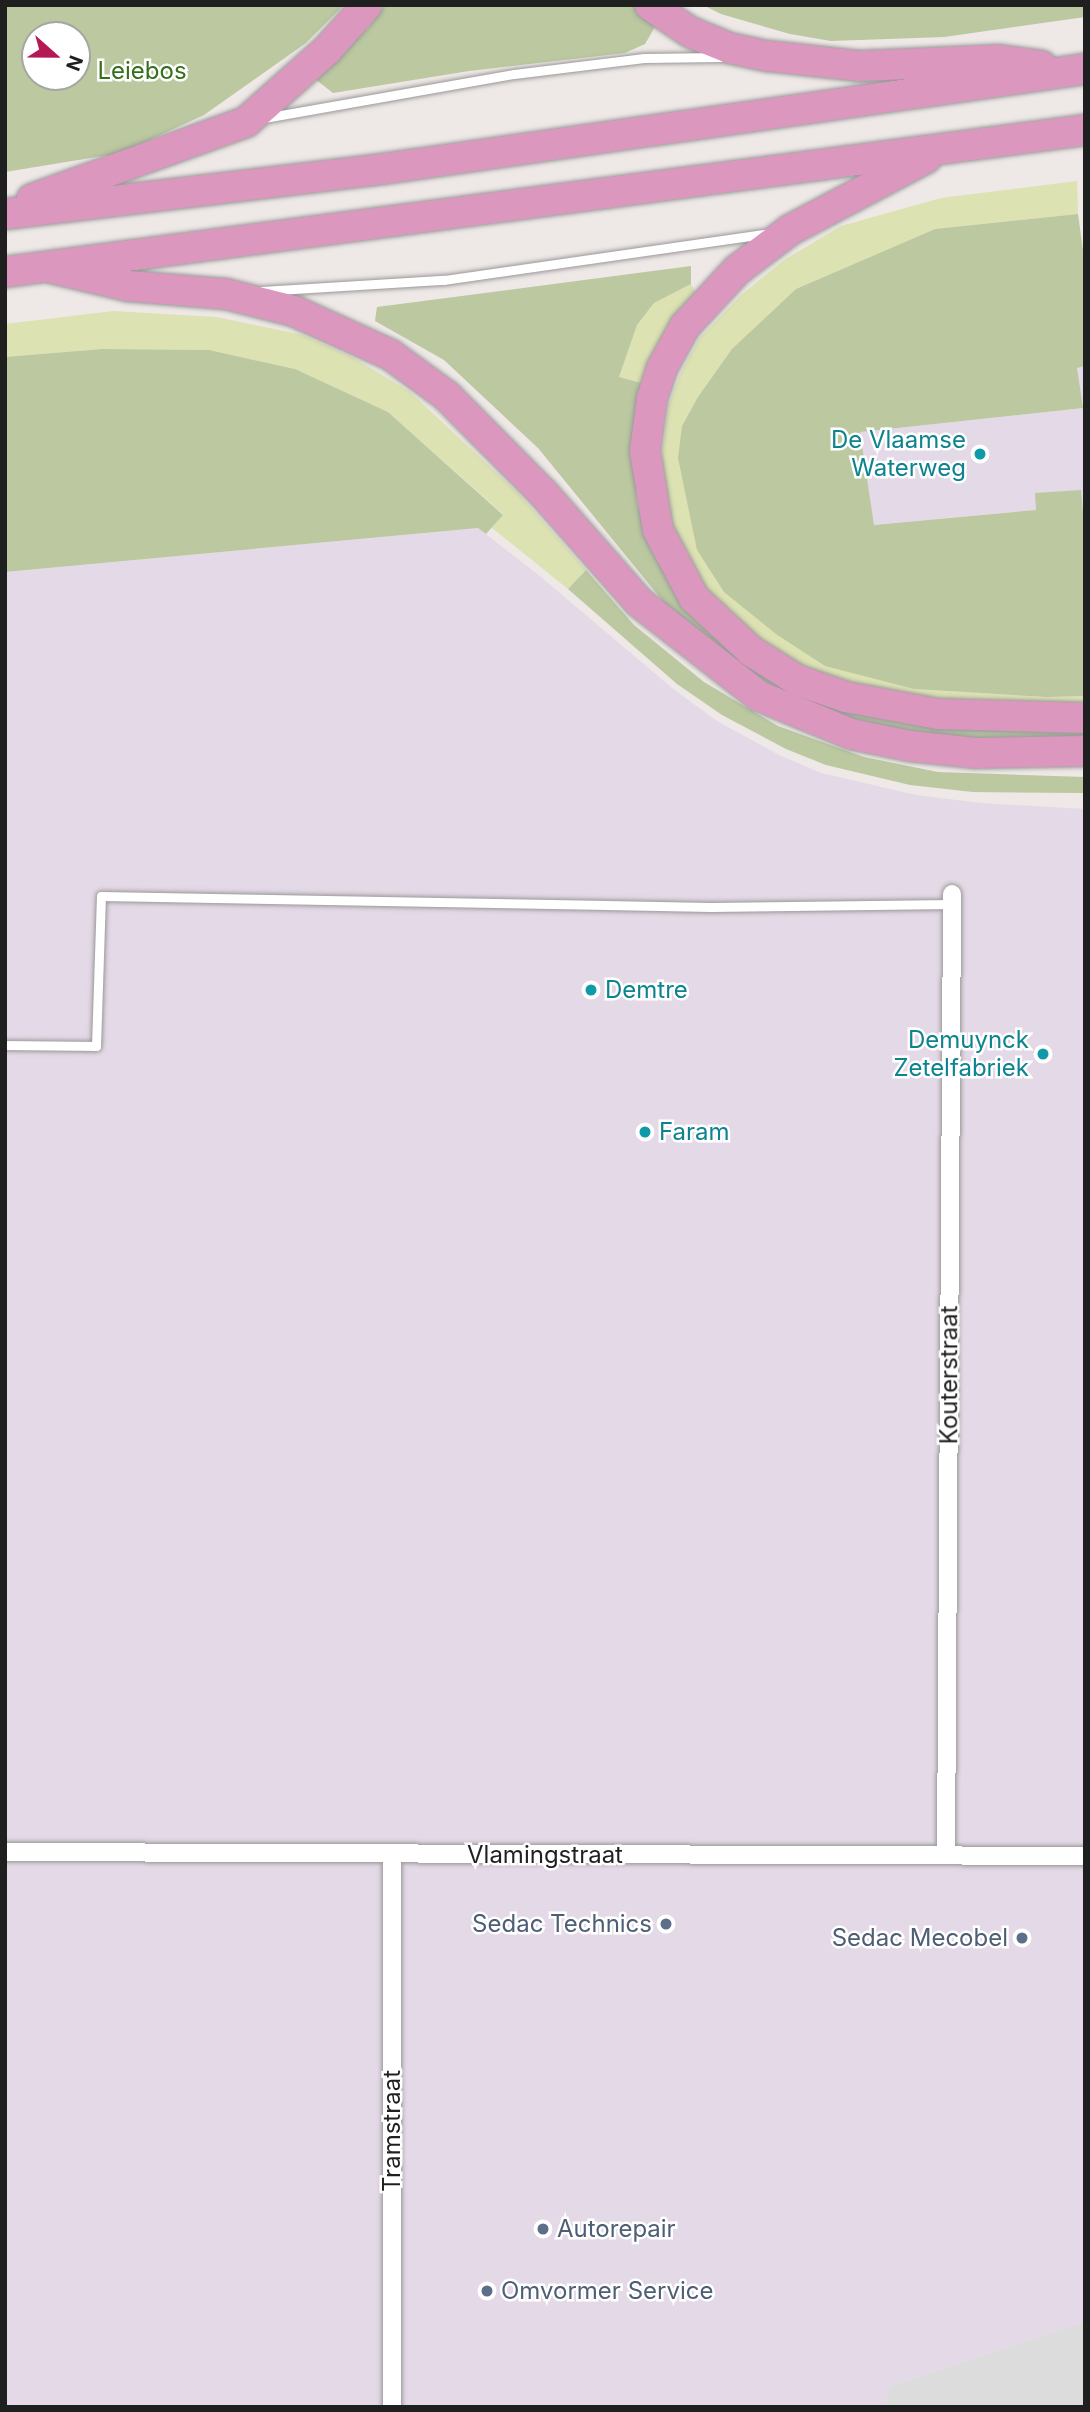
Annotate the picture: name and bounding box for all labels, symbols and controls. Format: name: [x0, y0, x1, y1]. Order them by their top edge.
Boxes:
north arrow: [21, 21, 91, 91]
text: N: [61, 52, 88, 74]
park label: Leiebos: [97, 57, 187, 85]
place label: De Vlaamse Waterweg: [831, 426, 966, 482]
marker: De Vlaamse Waterweg: [972, 446, 988, 462]
place label: Demtre: [605, 976, 688, 1004]
marker: Demtre: [583, 982, 599, 998]
place label: Demuynck Zetelfabriek: [893, 1026, 1029, 1082]
marker: Demuynck Zetelfabriek: [1035, 1046, 1051, 1062]
place label: Faram: [659, 1118, 730, 1146]
marker: Faram: [637, 1124, 653, 1140]
street label: Kouterstraat: [935, 1306, 963, 1444]
street label: Vlamingstraat: [467, 1841, 623, 1869]
place label: Sedac Technics: [472, 1910, 652, 1938]
marker: Sedac Technics: [658, 1916, 674, 1932]
place label: Sedac Mecobel: [832, 1924, 1008, 1952]
marker: Sedac Mecobel: [1014, 1930, 1030, 1946]
street label: Tramstraat: [378, 2070, 406, 2192]
place label: Autorepair: [557, 2215, 676, 2243]
marker: Autorepair: [535, 2221, 551, 2237]
place label: Omvormer Service: [501, 2277, 713, 2305]
marker: Omvormer Service: [479, 2283, 495, 2299]

